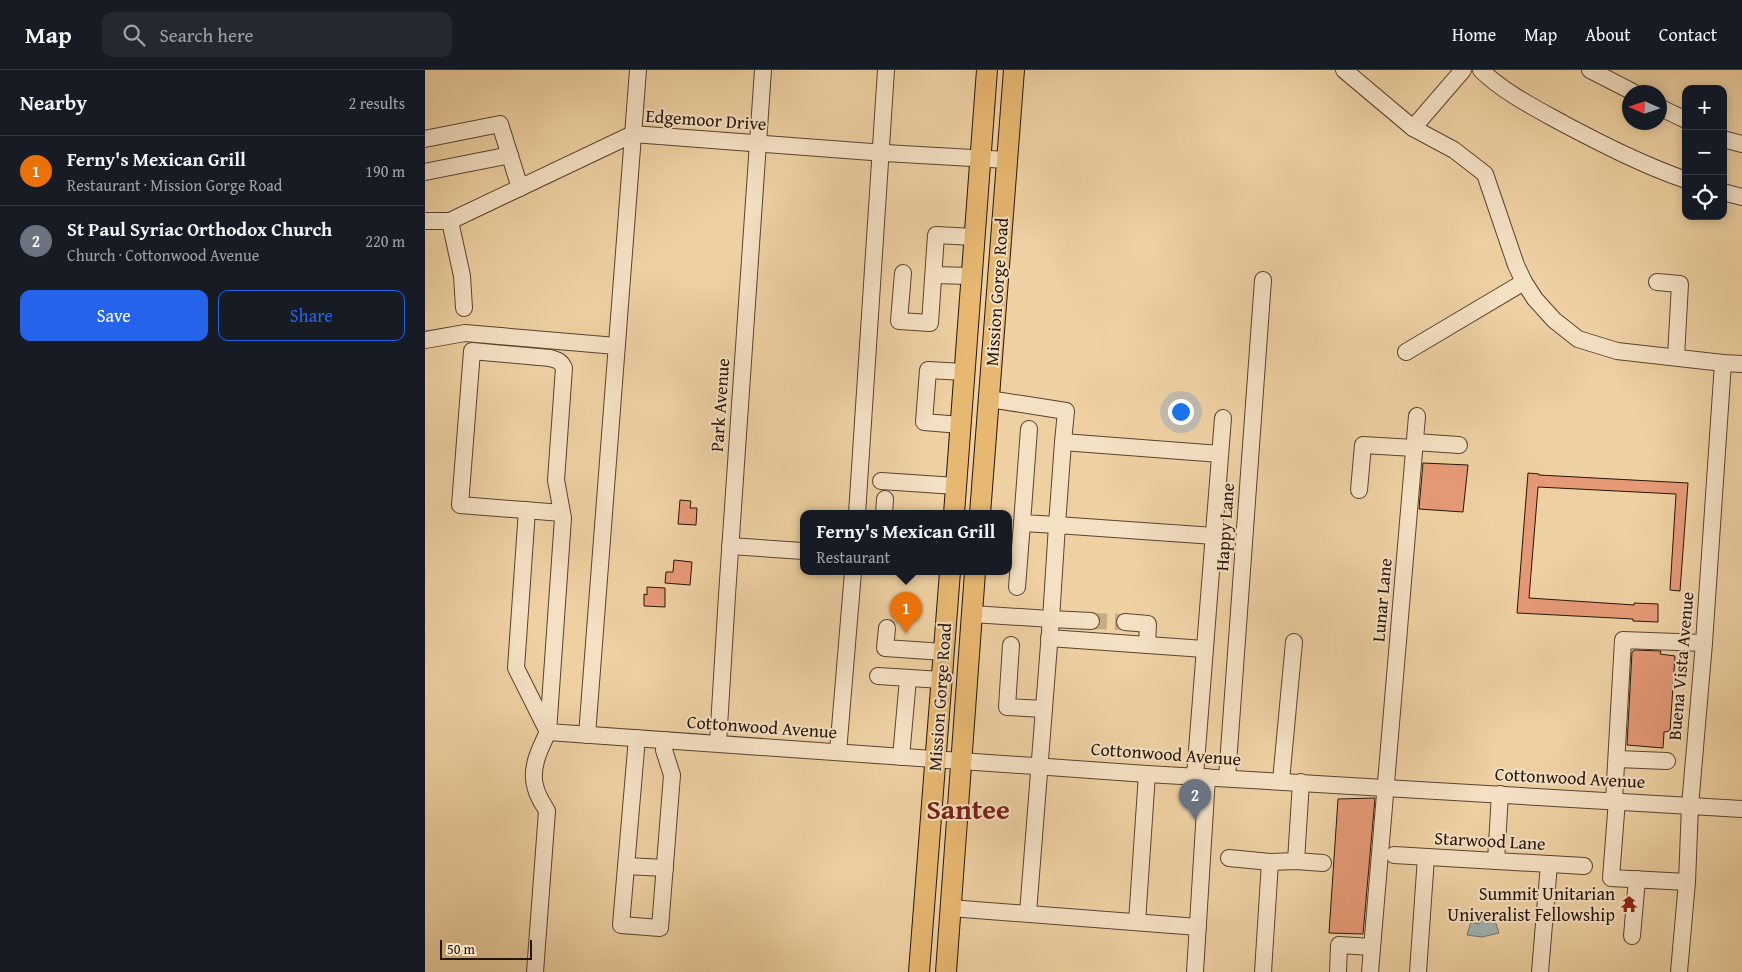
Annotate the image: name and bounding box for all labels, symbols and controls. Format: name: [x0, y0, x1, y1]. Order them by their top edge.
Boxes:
search box: [102, 12, 452, 57]
text: Map: [25, 17, 72, 52]
icon: search: [120, 21, 148, 49]
text: Search here: [160, 21, 253, 49]
text: Home: [1452, 21, 1496, 48]
text: Map: [1524, 21, 1557, 48]
text: About: [1585, 21, 1631, 48]
text: Contact: [1659, 21, 1717, 48]
north arrow: [1622, 85, 1667, 130]
map controls: [1682, 85, 1727, 220]
button: +: [1682, 85, 1727, 130]
text: Nearby: [20, 87, 87, 118]
text: 2 results: [348, 91, 405, 115]
street label: Edgemoor Drive: [645, 102, 767, 137]
button: −: [1682, 130, 1727, 175]
text: Ferny's Mexican Grill: [67, 145, 246, 173]
text: 1: [32, 159, 40, 183]
text: 190 m: [365, 159, 405, 183]
text: Restaurant · Mission Gorge Road: [67, 173, 282, 197]
button: locate: [1682, 175, 1727, 220]
text: St Paul Syriac Orthodox Church: [67, 215, 332, 243]
street label: Mission Gorge Road: [978, 216, 1015, 367]
text: 2: [32, 229, 40, 253]
text: 220 m: [365, 229, 405, 253]
text: Church · Cottonwood Avenue: [67, 243, 259, 267]
button: Save: [20, 290, 208, 341]
button: Share: [218, 290, 405, 341]
street label: Park Avenue: [703, 357, 736, 453]
your location: [1168, 399, 1194, 425]
street label: Happy Lane: [1208, 482, 1241, 572]
popup: [800, 510, 1012, 575]
text: Ferny's Mexican Grill: [817, 517, 995, 545]
text: Restaurant: [817, 545, 890, 569]
street label: Lunar Lane: [1364, 557, 1399, 643]
street label: Buena Vista Avenue: [1661, 591, 1700, 741]
pin: 1: [890, 592, 922, 633]
street label: Mission Gorge Road: [921, 621, 958, 772]
street label: Cottonwood Avenue: [686, 708, 838, 745]
street label: Cottonwood Avenue: [1090, 735, 1242, 772]
street label: Cottonwood Avenue: [1494, 760, 1646, 795]
pin: 2: [1179, 779, 1211, 820]
district label: Santee: [926, 788, 1010, 829]
street label: Starwood Lane: [1434, 824, 1546, 857]
place label: Summit Unitarian Univeralist Fellowship: [1447, 880, 1615, 928]
temple icon: Summit Unitarian Univeralist Fellowship: [1619, 894, 1639, 914]
scale bar: [440, 937, 533, 960]
text: 50 m: [447, 939, 475, 959]

